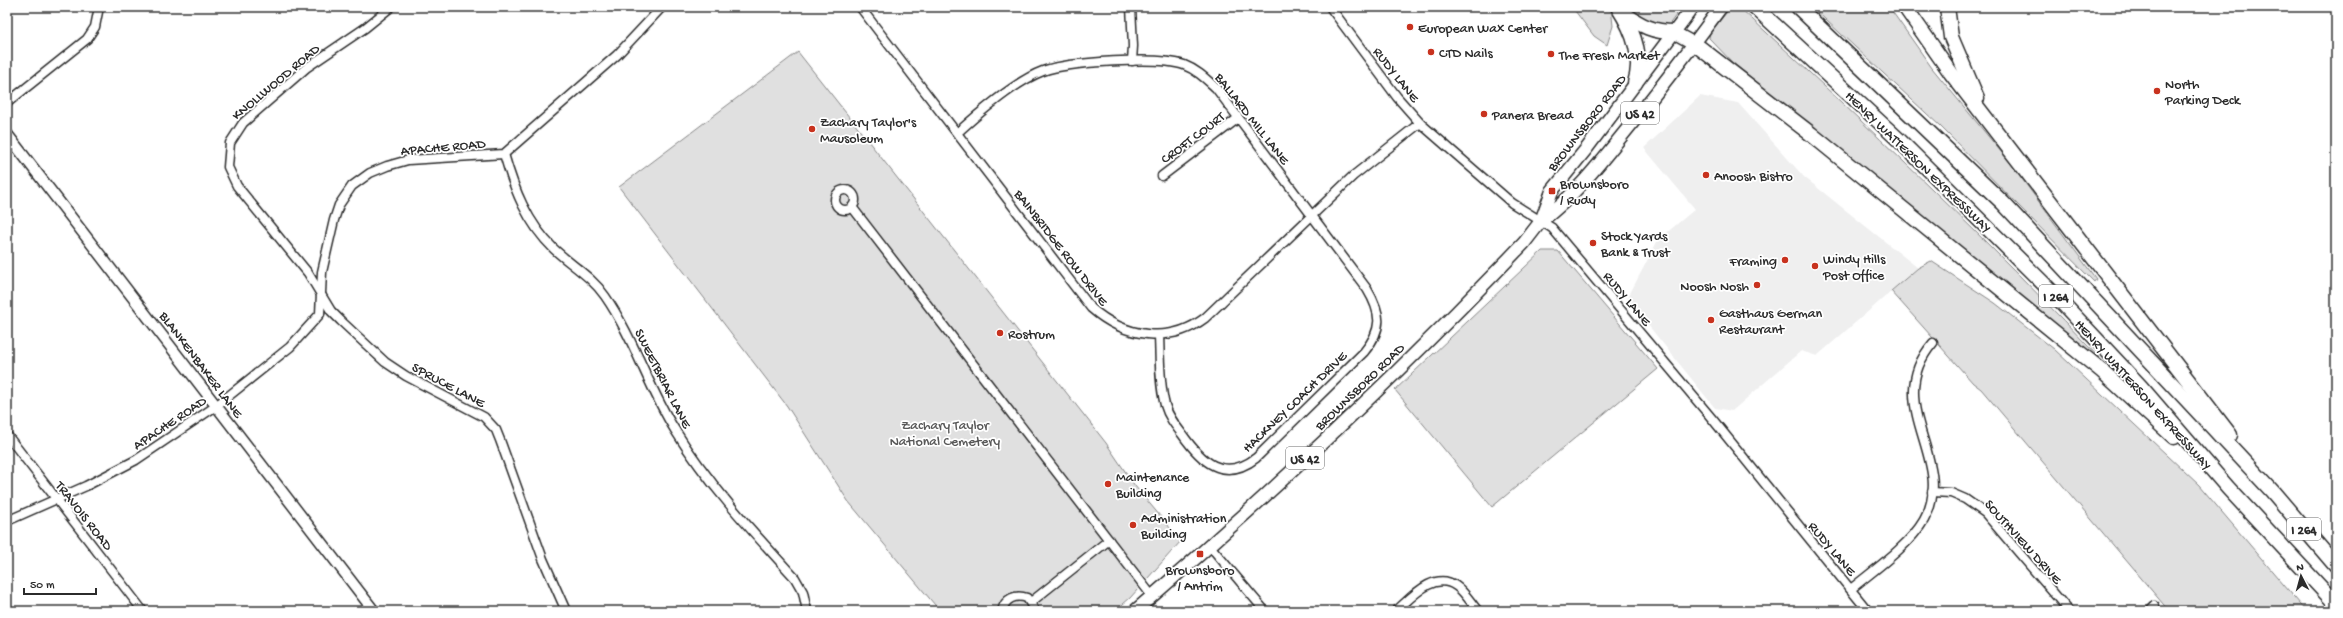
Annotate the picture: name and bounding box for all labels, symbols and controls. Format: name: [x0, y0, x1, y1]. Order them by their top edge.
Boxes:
place label: European Wax Center: [1418, 21, 1548, 38]
marker: European Wax Center: [1405, 22, 1415, 32]
street label: KNOLLWOOD ROAD: [229, 41, 325, 125]
street label: RUDY LANE: [1368, 44, 1423, 108]
place label: CTD Nails: [1439, 46, 1493, 63]
marker: CTD Nails: [1426, 47, 1436, 57]
place label: The Fresh Market: [1558, 48, 1661, 65]
marker: The Fresh Market: [1546, 49, 1556, 59]
street label: BALLARD MILL LANE: [1209, 70, 1293, 170]
street label: BROWNSBORO ROAD: [1544, 71, 1632, 176]
place label: North Parking Deck: [2164, 77, 2242, 110]
marker: North Parking Deck: [2152, 86, 2162, 96]
street label: HENRY WATTERSON EXPRESSWAY: [1841, 88, 1994, 237]
road number: US 42: [1621, 102, 1659, 124]
place label: Panera Bread: [1491, 108, 1575, 125]
street label: CROFT COURT: [1158, 109, 1229, 169]
marker: Panera Bread: [1479, 109, 1489, 119]
place label: Zachary Taylor's Mausoleum: [820, 115, 917, 148]
marker: Zachary Taylor's Mausoleum: [807, 124, 817, 134]
street label: APACHE ROAD: [400, 136, 487, 161]
place label: Anoosh Bistro: [1714, 169, 1793, 186]
marker: Anoosh Bistro: [1701, 170, 1711, 180]
place label: Brownsboro / Rudy: [1559, 177, 1629, 210]
street label: BAINBRIDGE ROW DRIVE: [1009, 186, 1112, 311]
marker: Brownsboro / Rudy: [1547, 186, 1557, 196]
place label: Stock Yards Bank & Trust: [1600, 229, 1671, 262]
marker: Stock Yards Bank & Trust: [1588, 238, 1598, 248]
place label: Windy Hills Post Office: [1822, 252, 1886, 285]
place label: Framing: [1729, 254, 1777, 271]
marker: Framing: [1780, 255, 1790, 265]
marker: Windy Hills Post Office: [1810, 261, 1820, 271]
street label: RUDY LANE: [1598, 269, 1654, 331]
place label: Noosh Nosh: [1680, 279, 1749, 296]
marker: Noosh Nosh: [1752, 280, 1762, 290]
road number: I 264: [2039, 285, 2073, 307]
place label: Gasthaus German Restaurant: [1719, 306, 1823, 339]
street label: BLANKENBAKER LANE: [154, 308, 246, 423]
marker: Gasthaus German Restaurant: [1706, 315, 1716, 325]
street label: HENRY WATTERSON EXPRESSWAY: [2070, 317, 2214, 475]
street label: SWEETBRIAR LANE: [629, 327, 695, 433]
place label: Rostrum: [1008, 327, 1055, 344]
marker: Rostrum: [995, 328, 1005, 338]
street label: BROWNSBORO ROAD: [1312, 340, 1410, 436]
street label: HACKNEY COACH DRIVE: [1240, 348, 1352, 457]
street label: SPRUCE LANE: [408, 360, 488, 413]
street label: APACHE ROAD: [130, 393, 211, 455]
park label: Zachary Taylor National Cemetery: [890, 418, 1000, 451]
road number: US 42: [1286, 447, 1324, 469]
place label: Maintenance Building: [1115, 470, 1190, 503]
street label: TRAVOIS ROAD: [50, 478, 116, 555]
marker: Maintenance Building: [1103, 479, 1113, 489]
street label: SOUTHVIEW DRIVE: [1980, 497, 2065, 589]
place label: Administration Building: [1140, 511, 1227, 544]
road number: I 264: [2287, 518, 2321, 540]
street label: RUDY LANE: [1803, 519, 1859, 581]
marker: Administration Building: [1128, 520, 1138, 530]
marker: Brownsboro / Antrim: [1195, 549, 1205, 559]
north arrow: [2281, 556, 2321, 596]
text: N: [2296, 562, 2304, 574]
place label: Brownsboro / Antrim: [1165, 563, 1234, 596]
scale bar: [24, 570, 96, 596]
text: 50 m: [30, 579, 55, 593]

